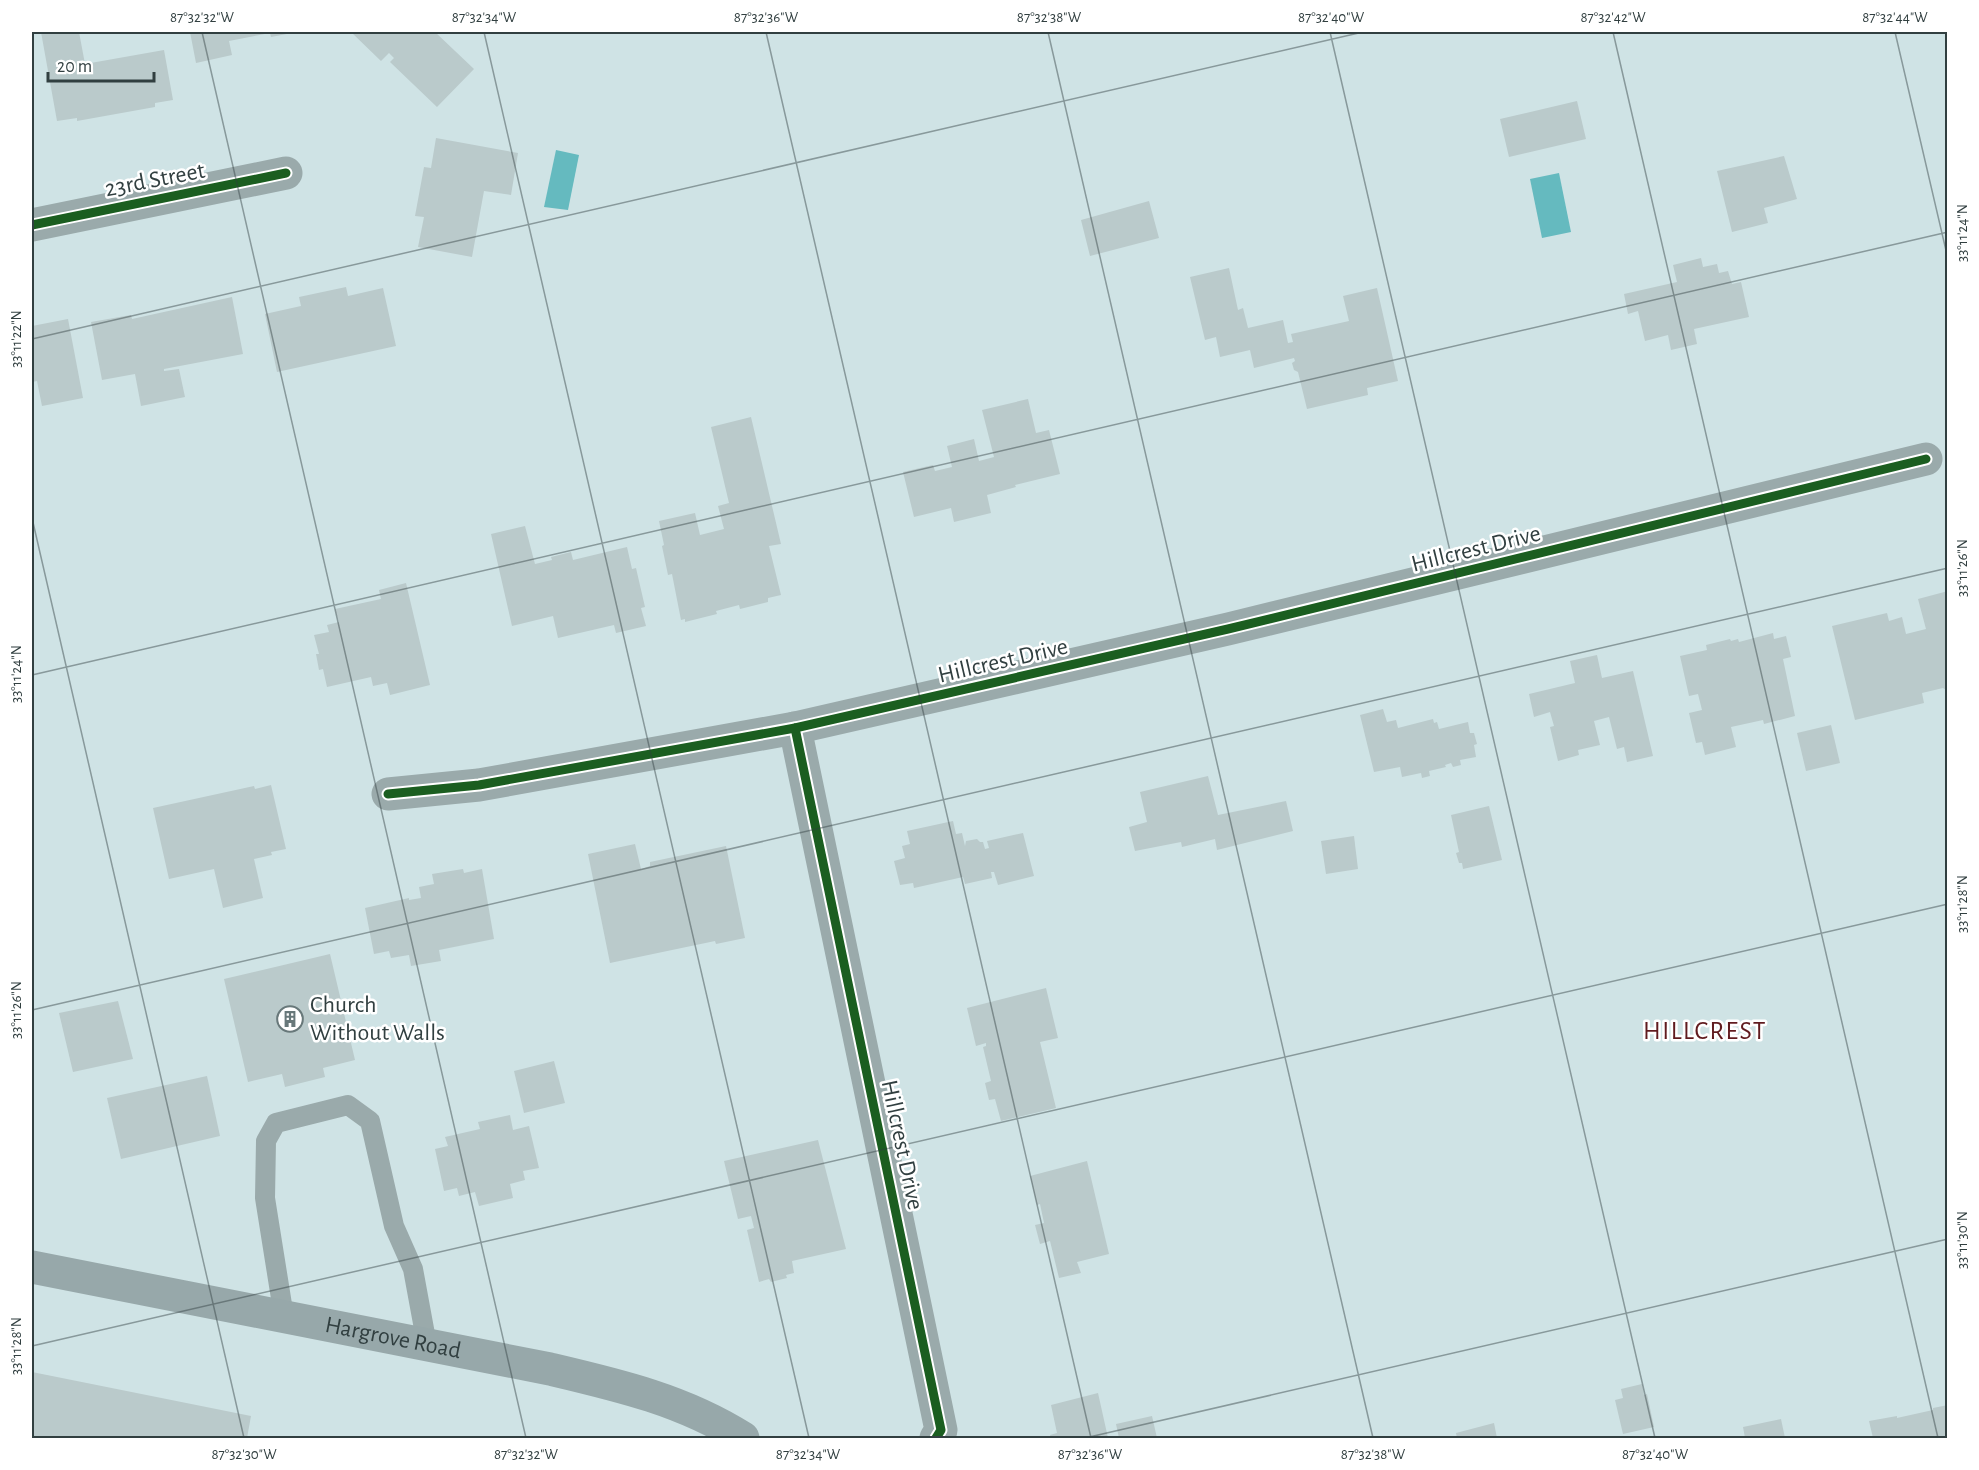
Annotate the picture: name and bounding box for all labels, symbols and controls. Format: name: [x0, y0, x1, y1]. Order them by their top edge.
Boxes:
text: 87°32'32"W: [170, 10, 235, 25]
text: 87°32'34"W: [452, 10, 517, 25]
text: 87°32'36"W: [734, 10, 799, 25]
text: 87°32'38"W: [1017, 10, 1082, 25]
text: 87°32'40"W: [1298, 10, 1365, 25]
text: 87°32'42"W: [1580, 10, 1646, 25]
text: 87°32'44"W: [1862, 10, 1928, 25]
scale bar: [48, 45, 154, 83]
text: 20 m: [57, 58, 92, 76]
street label: 23rd Street: [103, 158, 207, 201]
text: 33°11'24"N: [1955, 204, 1970, 262]
text: 33°11'22"N: [9, 310, 24, 368]
street label: Hillcrest Drive: [1409, 521, 1543, 577]
text: 33°11'26"N: [1955, 539, 1970, 597]
street label: Hillcrest Drive: [936, 634, 1070, 688]
text: 33°11'24"N: [9, 645, 24, 703]
text: 33°11'28"N: [1955, 875, 1970, 933]
text: 33°11'26"N: [9, 981, 24, 1039]
place label: Church Without Walls: [310, 993, 445, 1045]
building icon: Church Without Walls: [275, 1004, 305, 1034]
district label: HILLCREST: [1643, 1018, 1767, 1044]
street label: Hillcrest Drive: [877, 1078, 927, 1212]
text: 33°11'30"N: [1955, 1211, 1970, 1269]
street label: Hargrove Road: [323, 1313, 463, 1363]
text: 33°11'28"N: [9, 1317, 24, 1375]
text: 87°32'30"W: [211, 1447, 277, 1462]
text: 87°32'32"W: [494, 1447, 559, 1462]
text: 87°32'34"W: [776, 1447, 841, 1462]
text: 87°32'36"W: [1058, 1447, 1123, 1462]
text: 87°32'38"W: [1341, 1447, 1406, 1462]
text: 87°32'40"W: [1622, 1447, 1689, 1462]

